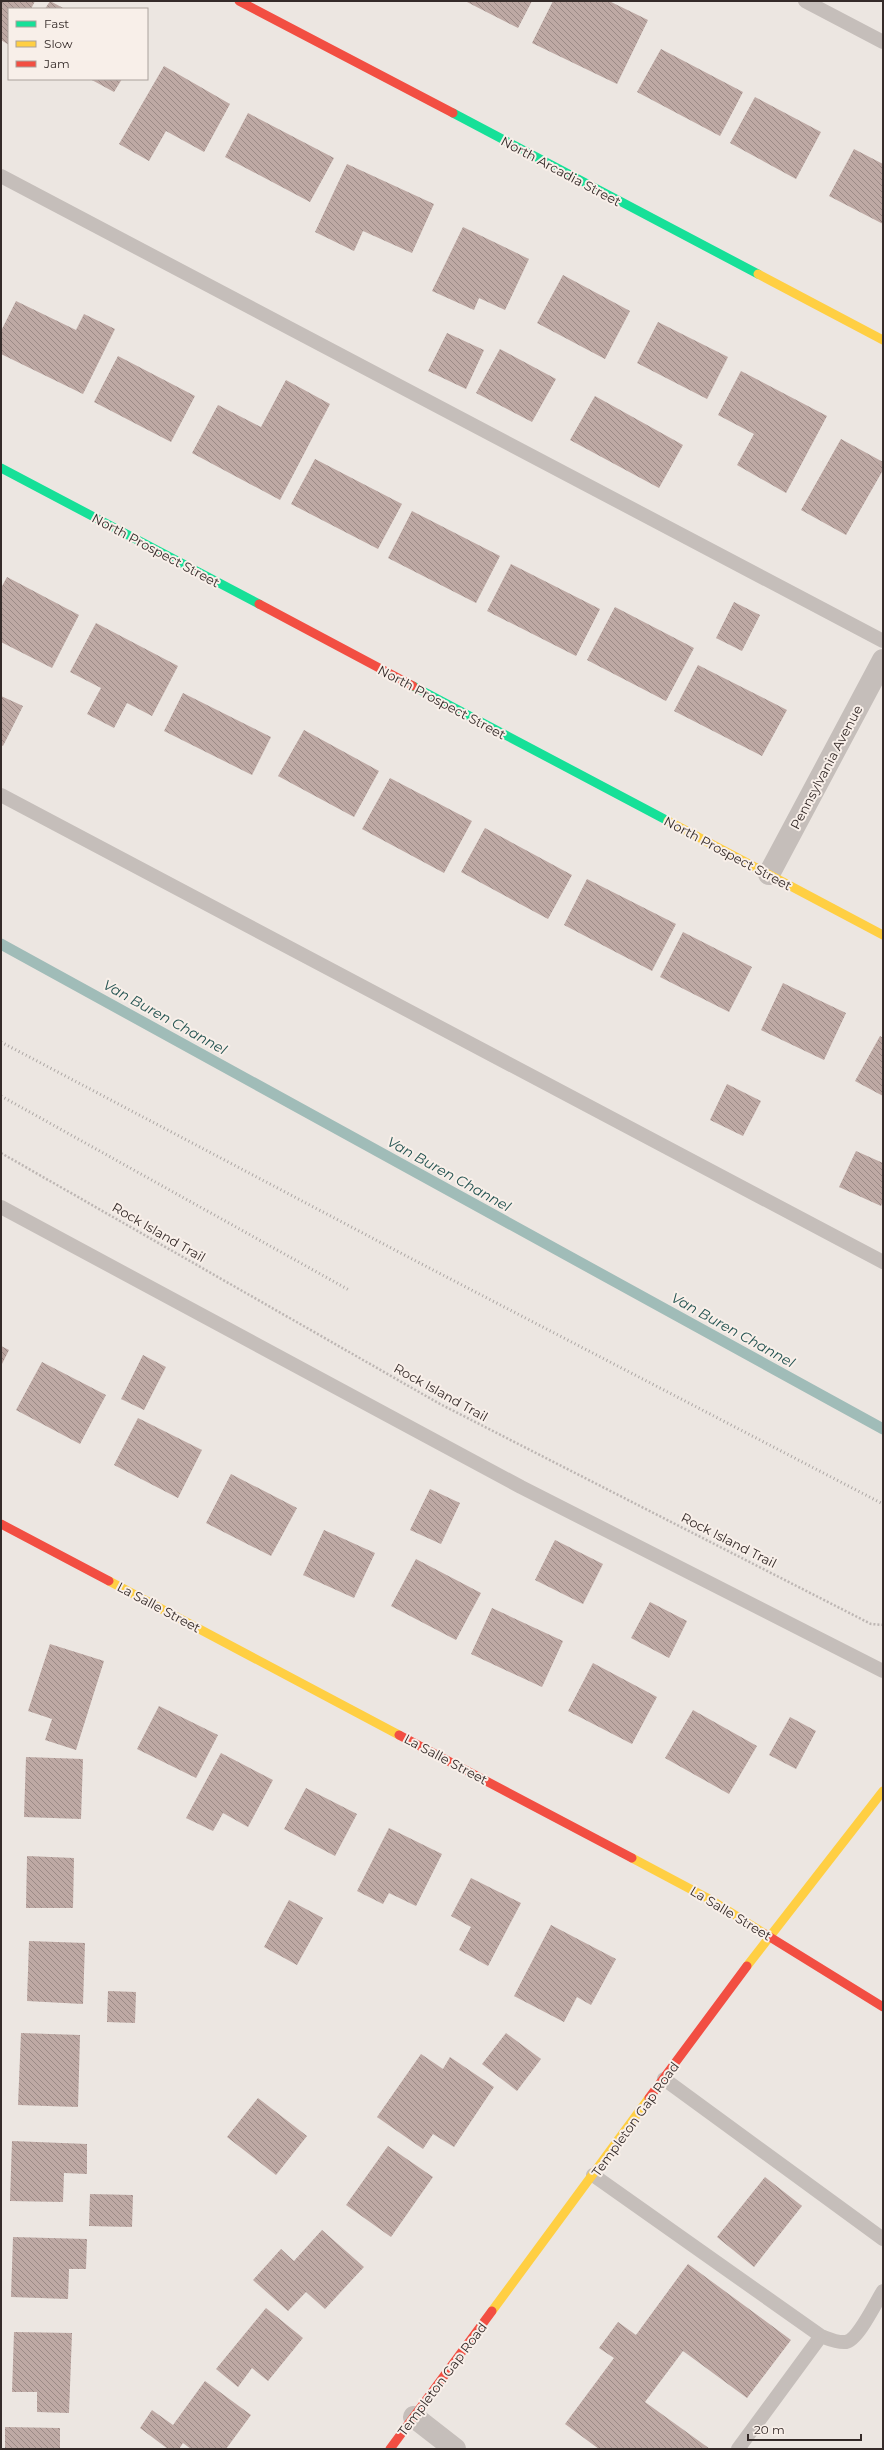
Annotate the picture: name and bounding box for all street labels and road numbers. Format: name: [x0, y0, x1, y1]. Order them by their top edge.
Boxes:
street label: North Arcadia Street: [498, 133, 624, 209]
street label: North Prospect Street: [89, 510, 223, 590]
street label: North Prospect Street: [375, 662, 509, 742]
street label: Pennsylvania Avenue: [786, 702, 866, 832]
street label: North Prospect Street: [661, 813, 795, 893]
street label: Rock Island Trail: [110, 1199, 208, 1265]
street label: Rock Island Trail: [391, 1360, 491, 1424]
street label: Rock Island Trail: [679, 1509, 779, 1571]
street label: La Salle Street: [115, 1578, 203, 1636]
street label: La Salle Street: [402, 1730, 490, 1788]
street label: La Salle Street: [687, 1882, 775, 1944]
street label: Templeton Gap Road: [588, 2059, 682, 2179]
street label: Templeton Gap Road: [394, 2319, 490, 2439]

